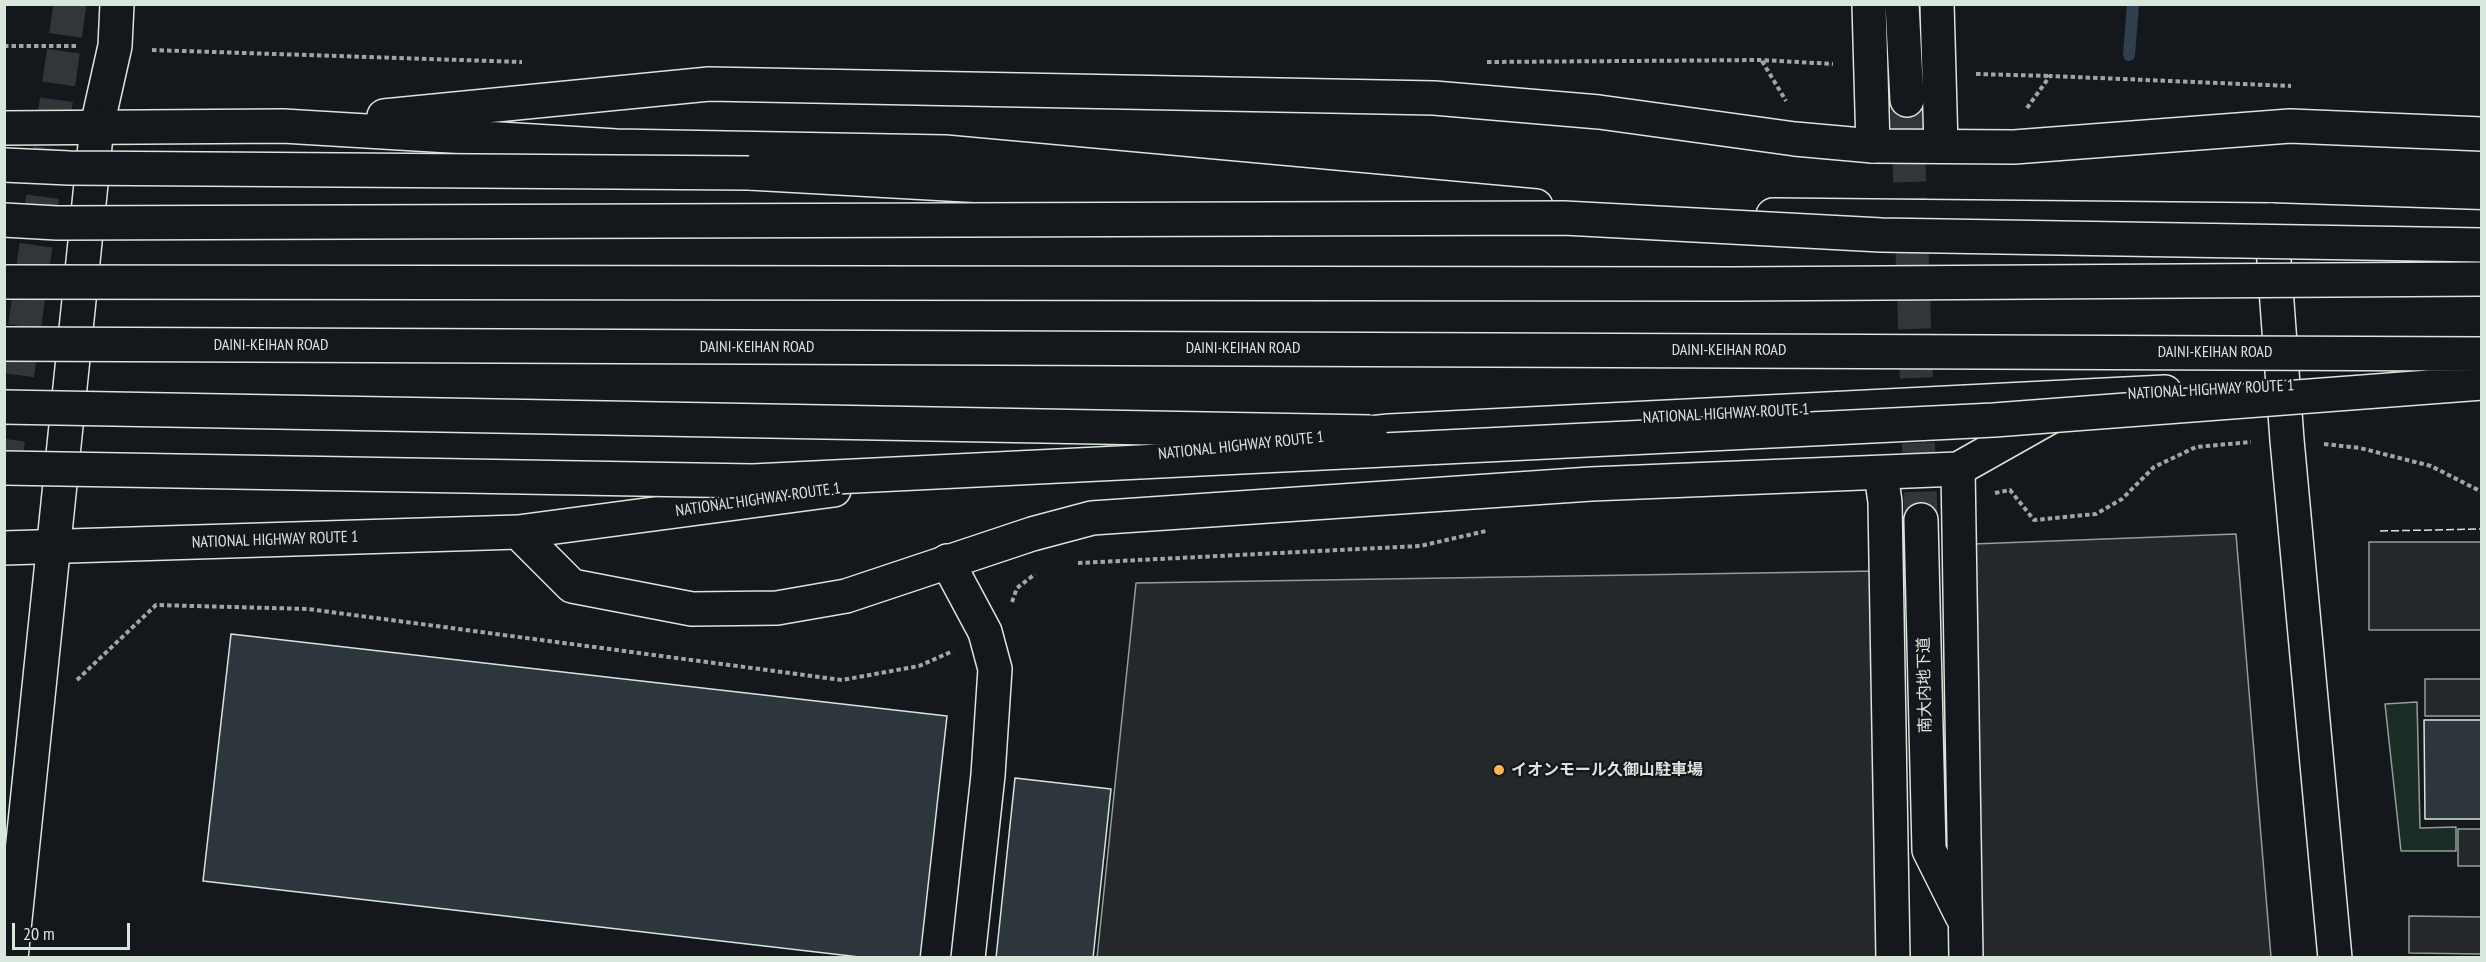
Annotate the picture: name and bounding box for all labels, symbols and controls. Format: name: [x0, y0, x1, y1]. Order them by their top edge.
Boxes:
street label: DAINI-KEIHAN ROAD: [214, 335, 328, 355]
street label: DAINI-KEIHAN ROAD: [700, 337, 814, 357]
street label: DAINI-KEIHAN ROAD: [1186, 338, 1300, 358]
street label: DAINI-KEIHAN ROAD: [1672, 340, 1786, 360]
street label: DAINI-KEIHAN ROAD: [2158, 342, 2272, 362]
street label: NATIONAL HIGHWAY ROUTE 1: [2127, 376, 2295, 404]
street label: NATIONAL HIGHWAY ROUTE 1: [1642, 400, 1810, 428]
street label: NATIONAL HIGHWAY ROUTE 1: [1157, 428, 1325, 464]
street label: NATIONAL HIGHWAY ROUTE 1: [674, 479, 842, 521]
street label: NATIONAL HIGHWAY ROUTE 1: [191, 527, 359, 553]
street label: 南大内地下道: [1915, 637, 1935, 733]
place label: イオンモール久御山駐車場: [1511, 760, 1703, 780]
marker: イオンモール久御山駐車場: [1492, 763, 1506, 777]
scale bar: [15, 911, 134, 949]
text: 20 m: [23, 922, 55, 945]

